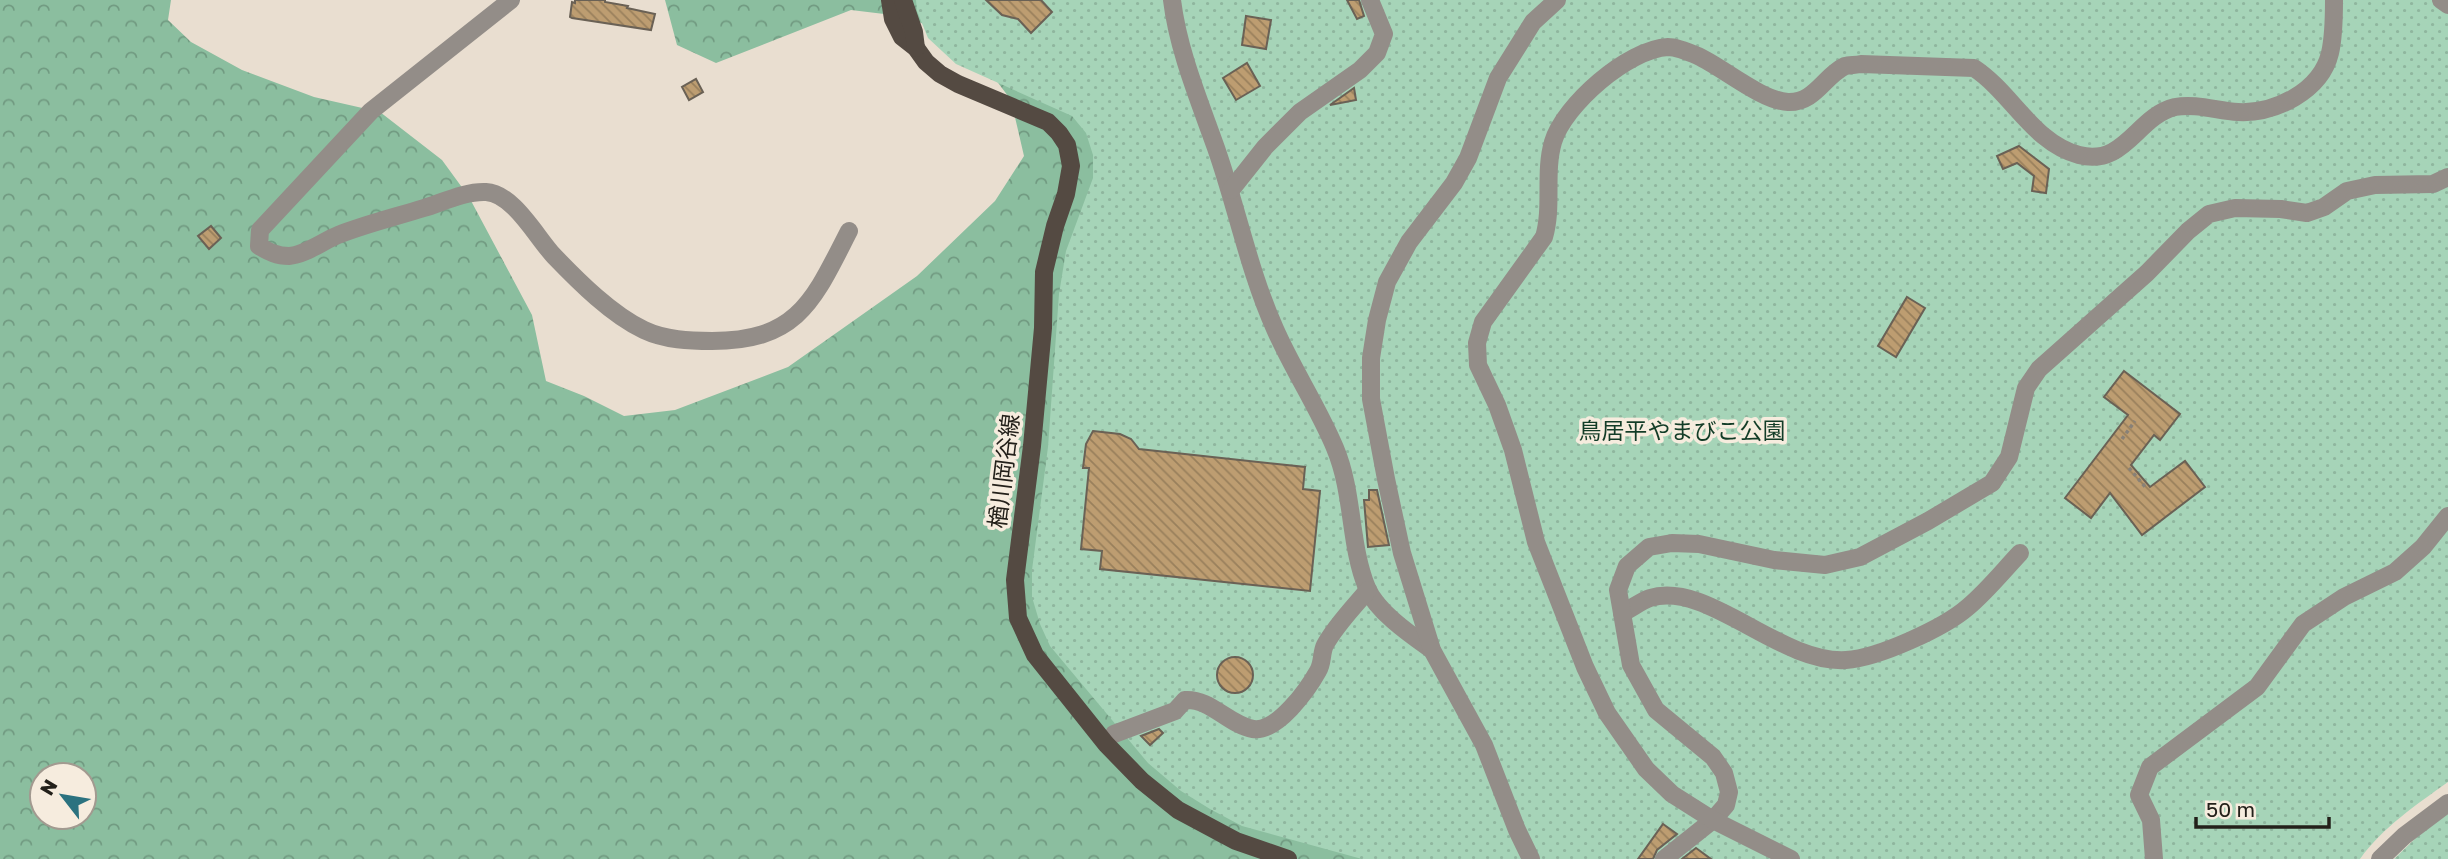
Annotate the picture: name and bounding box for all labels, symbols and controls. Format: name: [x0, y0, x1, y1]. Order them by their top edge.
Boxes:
street label: 楢川岡谷線: [982, 412, 1024, 530]
park label: 鳥居平やまびこ公園: [1579, 416, 1786, 444]
north arrow: [28, 761, 98, 831]
text: N: [34, 775, 62, 799]
scale bar: [2196, 786, 2329, 830]
text: 50 m: [2206, 796, 2255, 822]

